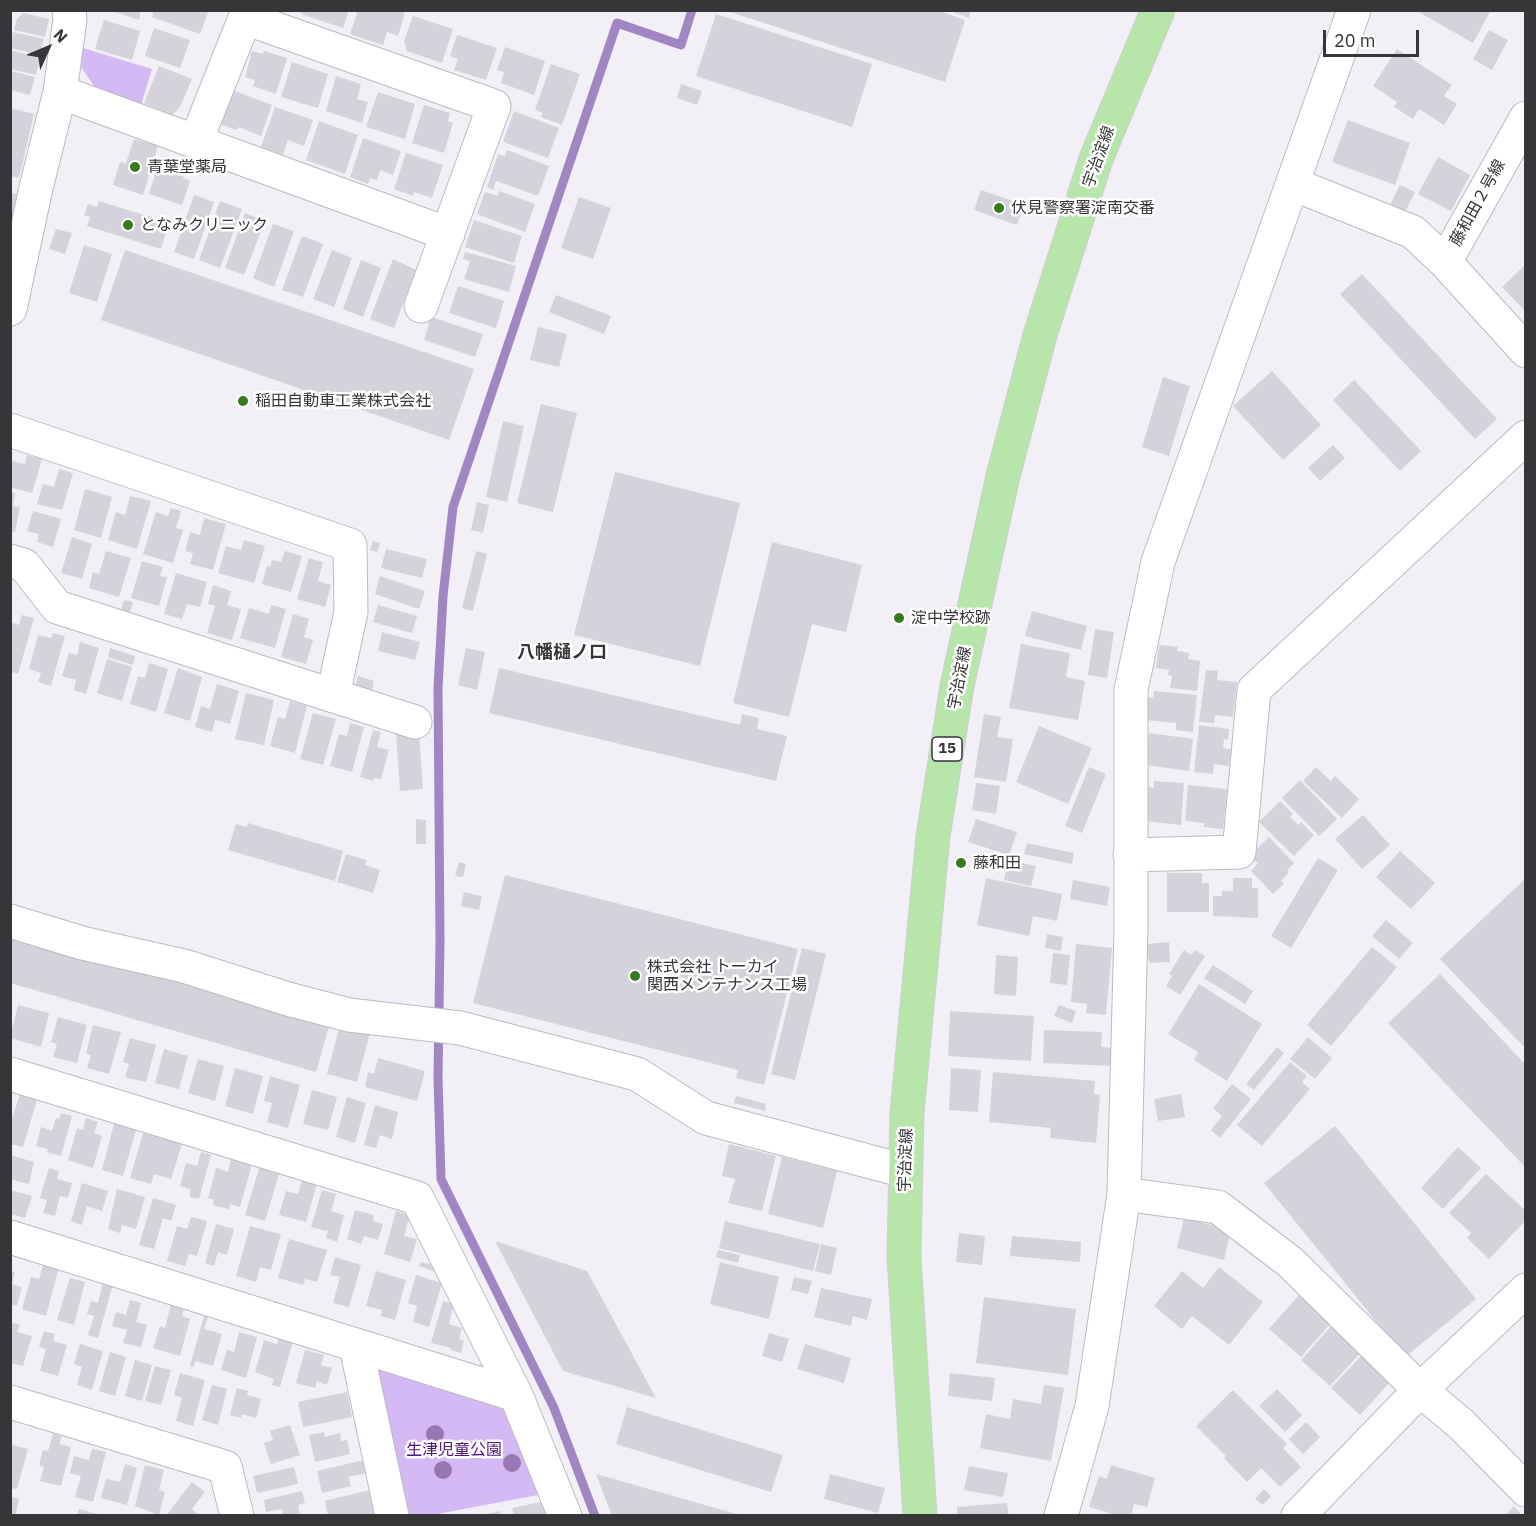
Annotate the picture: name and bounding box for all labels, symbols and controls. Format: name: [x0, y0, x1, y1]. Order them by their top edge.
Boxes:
north arrow: [18, 18, 78, 78]
scale bar: [1326, 18, 1422, 56]
text: N: [50, 24, 72, 47]
text: 20 m: [1334, 29, 1376, 52]
street label: 宇治淀線: [1079, 124, 1119, 190]
street label: 藤和田２号線: [1446, 156, 1510, 250]
place label: 青葉堂薬局: [147, 157, 227, 177]
marker: 青葉堂薬局: [128, 160, 142, 174]
place label: 伏見警察署淀南交番: [1011, 198, 1155, 218]
marker: 伏見警察署淀南交番: [992, 201, 1006, 215]
place label: となみクリニック: [140, 215, 268, 235]
marker: となみクリニック: [121, 218, 135, 232]
place label: 稲田自動車工業株式会社: [255, 391, 431, 411]
marker: 稲田自動車工業株式会社: [236, 394, 250, 408]
place label: 淀中学校跡: [911, 608, 991, 628]
marker: 淀中学校跡: [892, 611, 906, 625]
district label: 八幡樋ノ口: [517, 642, 607, 664]
street label: 宇治淀線: [944, 645, 976, 711]
road number: 15: [932, 737, 962, 761]
place label: 藤和田: [973, 853, 1021, 873]
marker: 藤和田: [954, 856, 968, 870]
place label: 株式会社 トーカイ 関西メンテナンス工場: [647, 957, 807, 995]
marker: 株式会社 トーカイ 関西メンテナンス工場: [628, 969, 642, 983]
street label: 宇治淀線: [895, 1128, 917, 1192]
park label: 生津児童公園: [406, 1440, 502, 1460]

